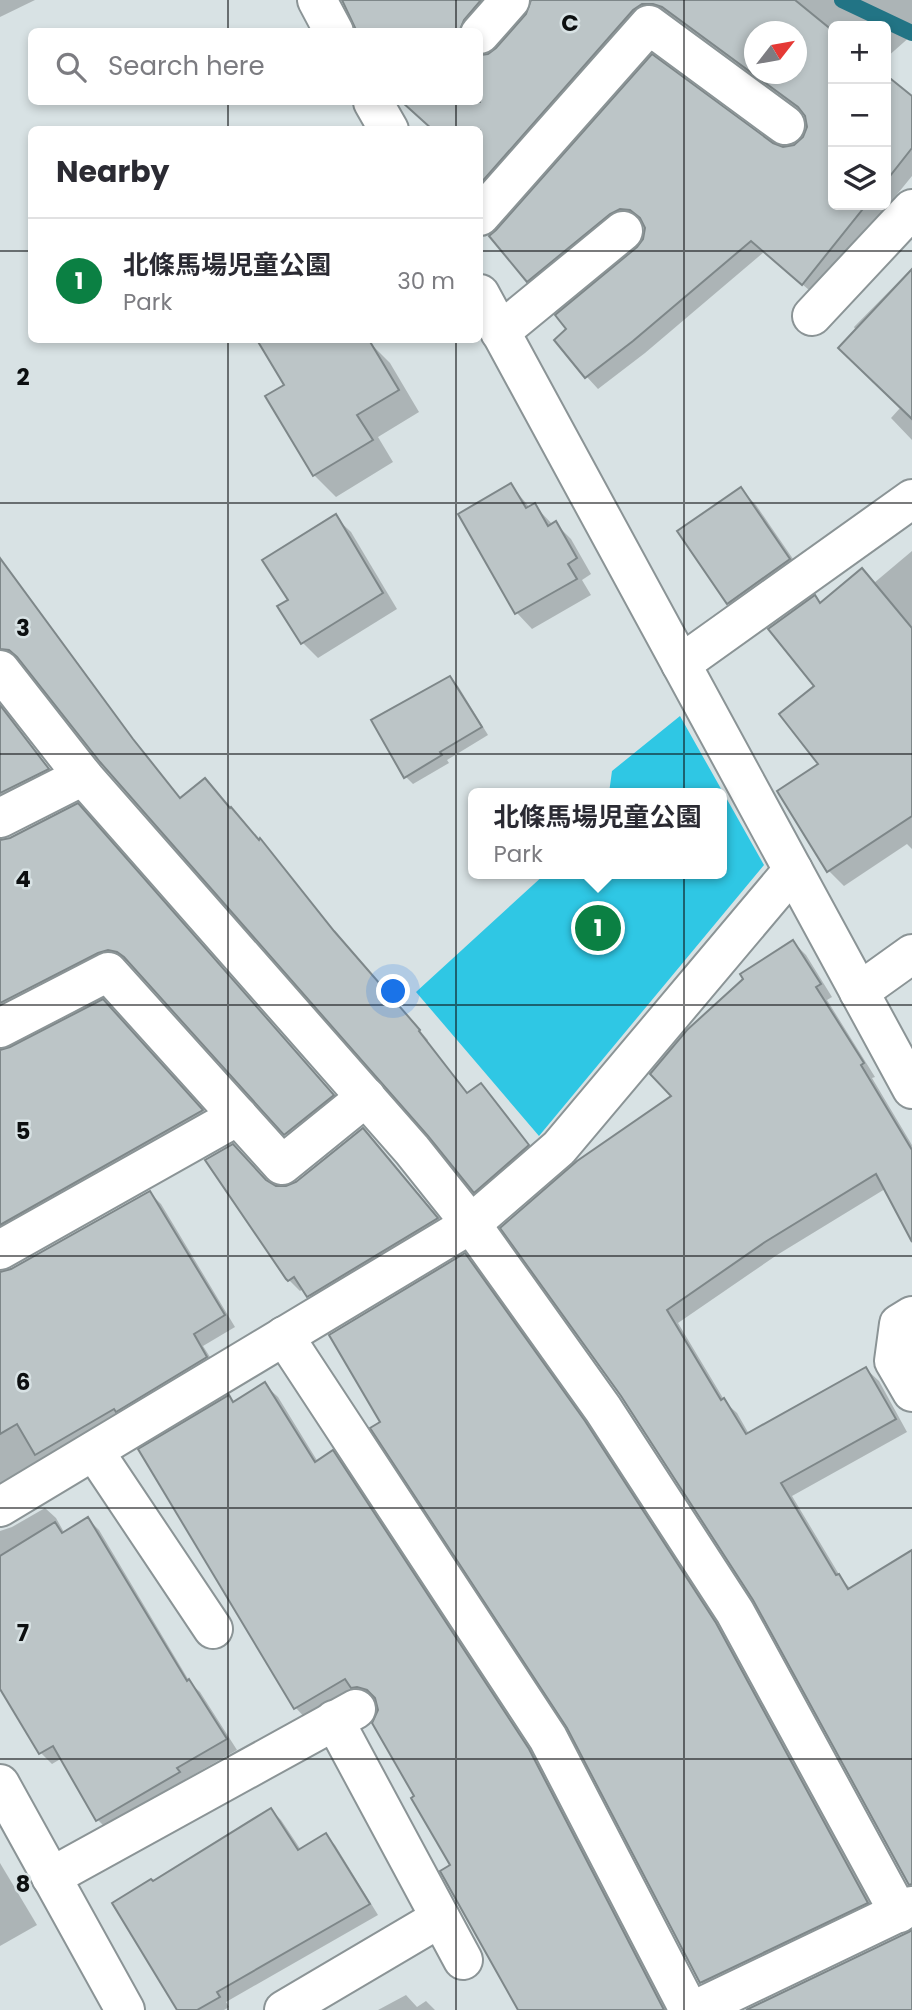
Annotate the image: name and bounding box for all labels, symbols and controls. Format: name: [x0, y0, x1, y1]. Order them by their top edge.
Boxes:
text: C: [561, 7, 579, 39]
north arrow: [744, 21, 807, 84]
map controls: [828, 21, 891, 210]
button: +: [828, 21, 891, 84]
search box: [28, 28, 483, 105]
icon: search: [52, 48, 90, 86]
text: Search here: [108, 48, 265, 84]
button: −: [828, 84, 891, 147]
button: layers: [828, 147, 891, 210]
text: Nearby: [56, 150, 170, 193]
text: 北條馬場児童公園: [123, 247, 331, 283]
text: 1: [75, 265, 83, 297]
text: 30 m: [397, 265, 455, 297]
text: Park: [123, 286, 172, 318]
text: 2: [16, 361, 30, 393]
text: 3: [16, 612, 30, 644]
popup: [468, 788, 727, 879]
text: 北條馬場児童公園: [493, 799, 702, 835]
text: Park: [493, 838, 543, 870]
text: 4: [15, 863, 31, 895]
pin: 1: [575, 902, 621, 954]
your location: [376, 974, 410, 1008]
text: 5: [16, 1115, 30, 1147]
text: 6: [16, 1366, 30, 1398]
text: 7: [17, 1617, 29, 1649]
text: 8: [16, 1868, 30, 1900]

